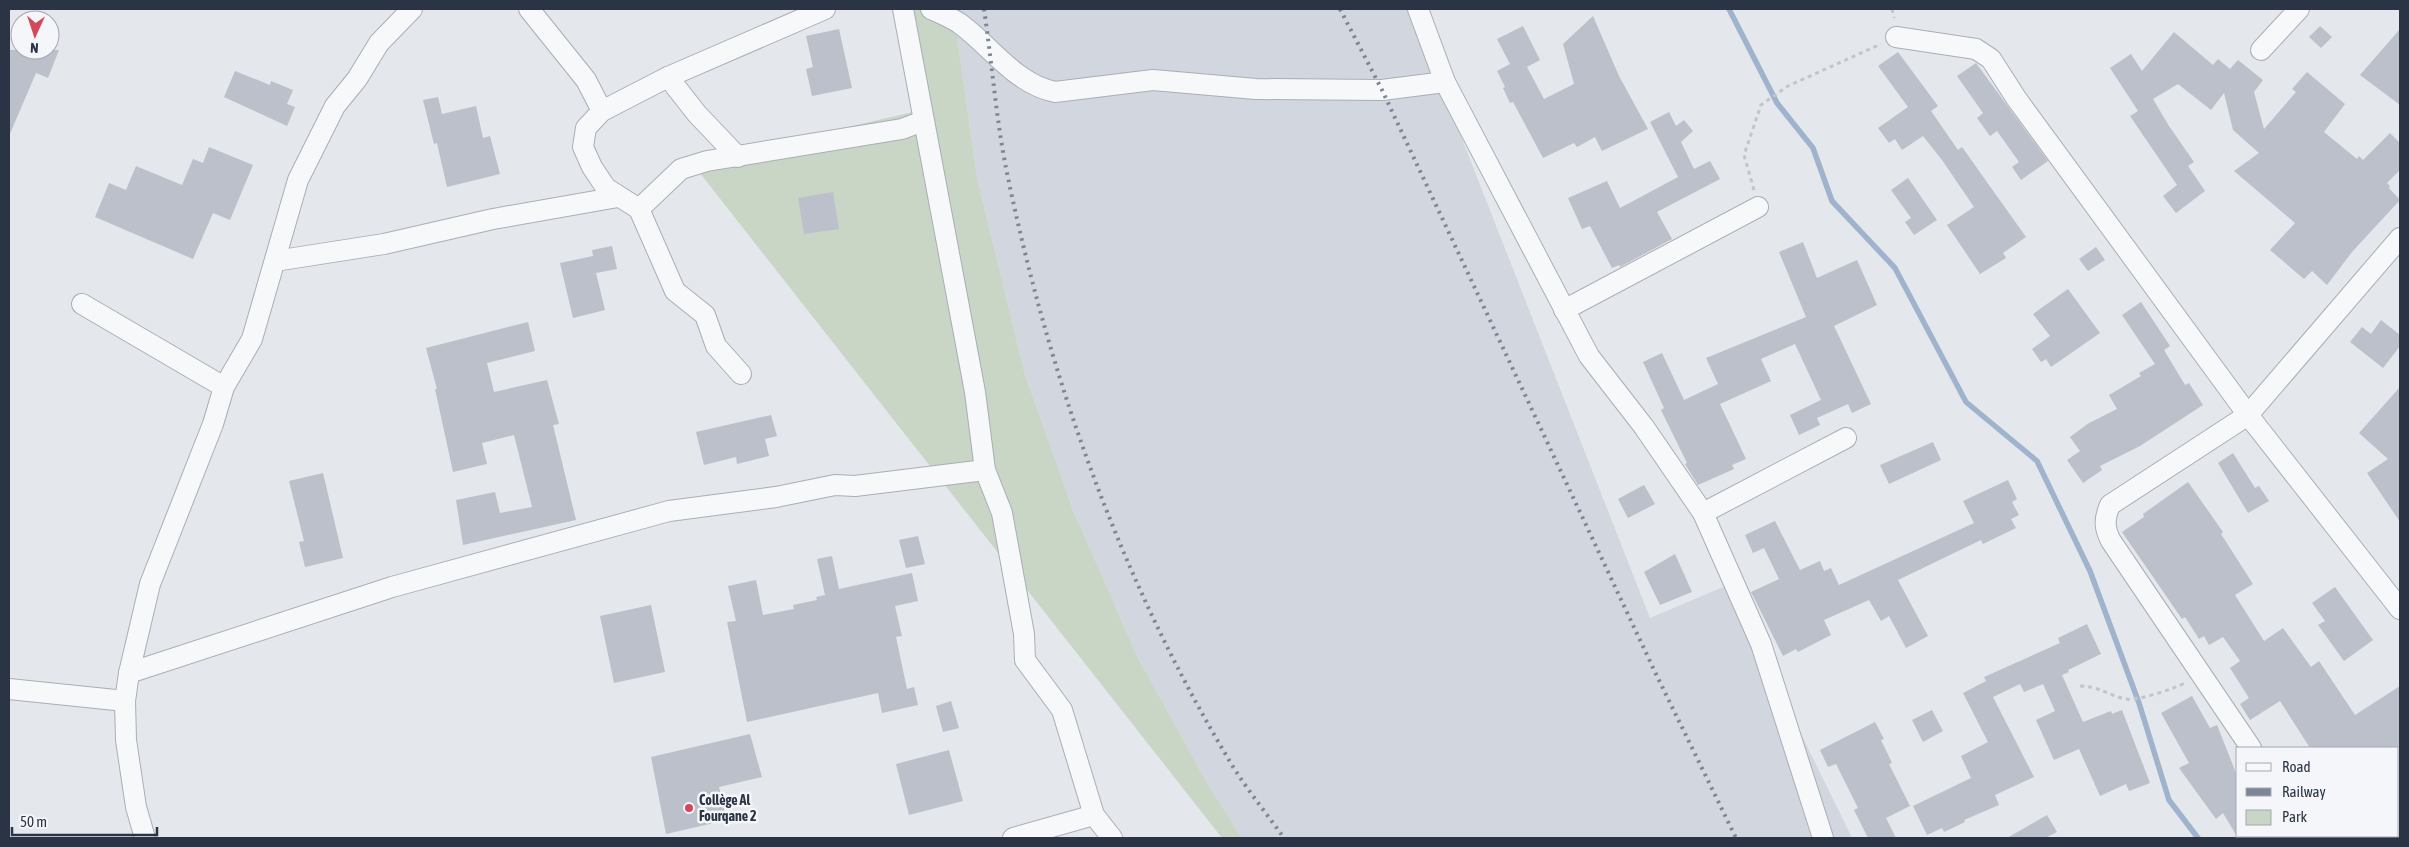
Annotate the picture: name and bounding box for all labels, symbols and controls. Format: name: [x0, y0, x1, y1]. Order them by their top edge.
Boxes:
north arrow: [10, 10, 60, 60]
text: N: [30, 40, 39, 56]
legend: [2236, 747, 2399, 837]
text: Road: [2282, 758, 2311, 775]
text: Railway: [2282, 783, 2326, 800]
place label: Collège Al Fourqane 2: [699, 792, 757, 824]
marker: Collège Al Fourqane 2: [683, 802, 695, 814]
scale bar: [12, 804, 158, 836]
text: Park: [2282, 808, 2307, 825]
text: 50 m: [20, 813, 47, 830]

